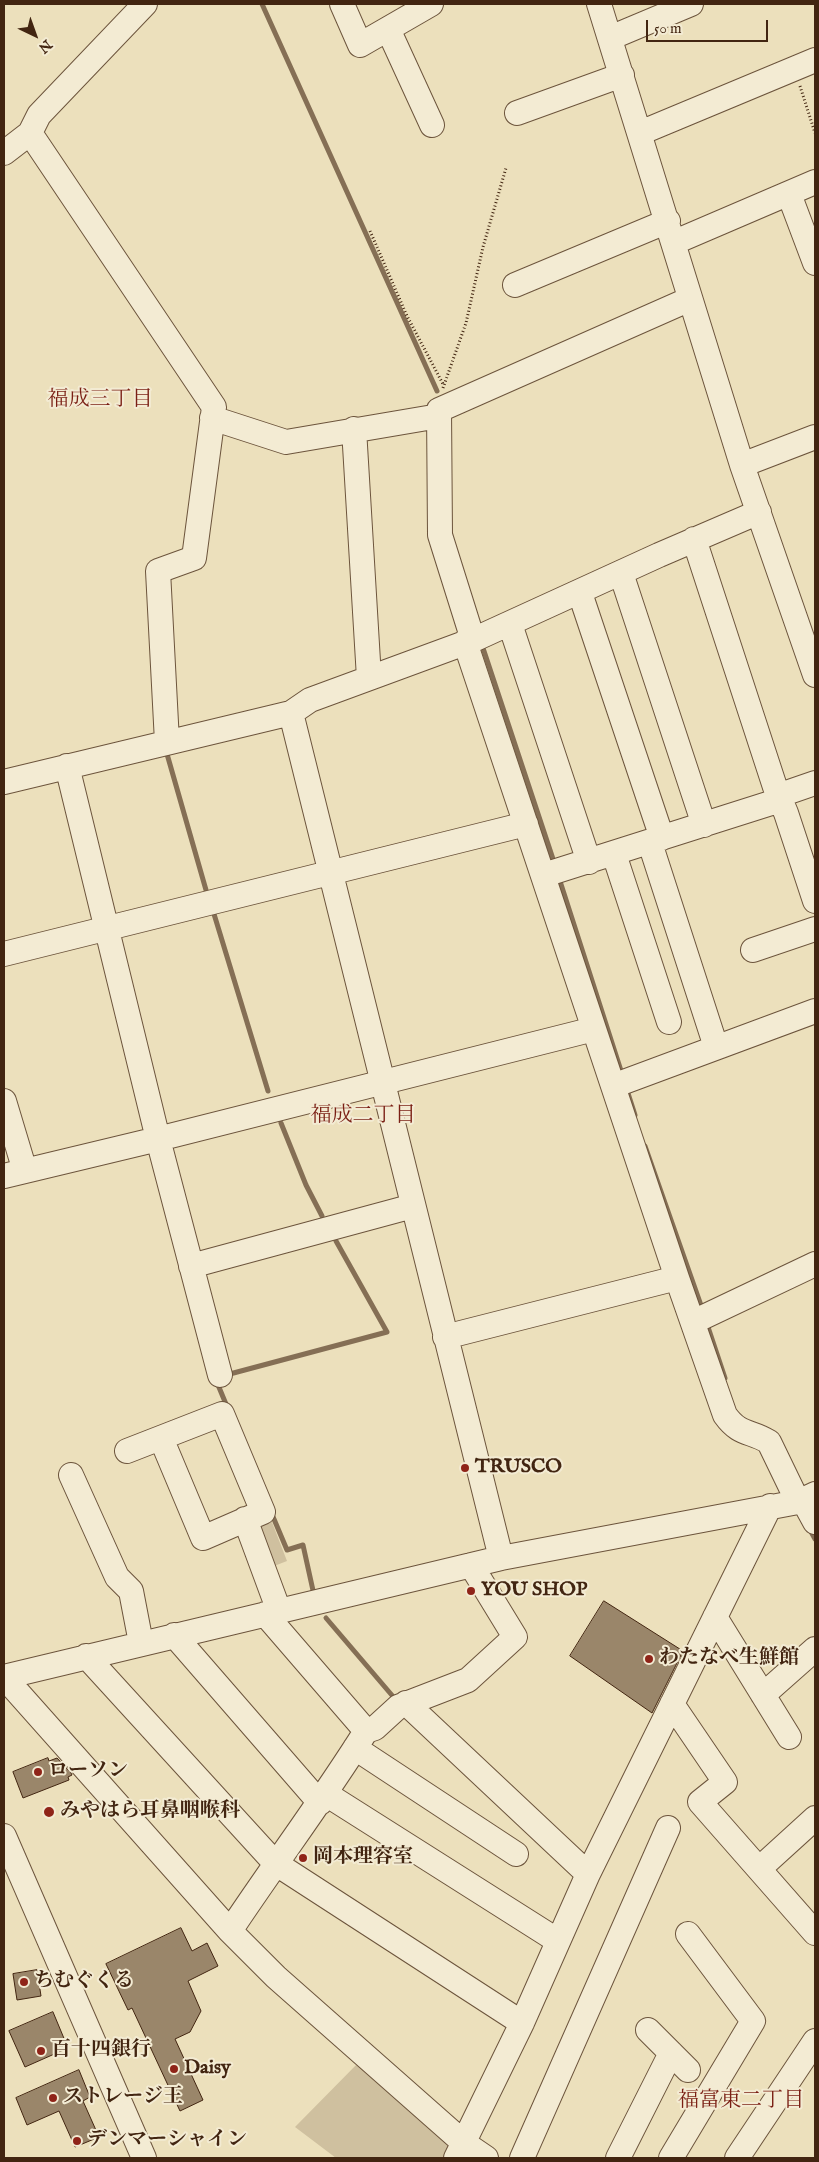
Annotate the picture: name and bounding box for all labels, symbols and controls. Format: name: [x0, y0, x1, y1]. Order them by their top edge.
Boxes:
north arrow: [10, 10, 60, 60]
scale bar: [649, 10, 772, 42]
text: 50 m: [654, 19, 682, 38]
text: N: [35, 35, 56, 57]
district label: 福成三丁目: [48, 388, 152, 414]
district label: 福成二丁目: [311, 1104, 415, 1130]
place label: TRUSCO: [475, 1456, 562, 1480]
marker: TRUSCO: [459, 1462, 471, 1474]
place label: YOU SHOP: [481, 1579, 587, 1603]
marker: YOU SHOP: [465, 1585, 477, 1597]
place label: わたなべ生鮮館: [659, 1647, 799, 1671]
marker: わたなべ生鮮館: [643, 1653, 655, 1665]
place label: ローソン: [48, 1760, 128, 1784]
marker: ローソン: [32, 1766, 44, 1778]
place label: みやはら耳鼻咽喉科: [60, 1800, 240, 1824]
marker: みやはら耳鼻咽喉科: [42, 1805, 56, 1819]
place label: 岡本理容室: [313, 1846, 413, 1870]
marker: 岡本理容室: [297, 1852, 309, 1864]
place label: ちむぐくる: [34, 1970, 134, 1994]
marker: ちむぐくる: [18, 1976, 30, 1988]
place label: 百十四銀行: [51, 2039, 151, 2063]
marker: 百十四銀行: [35, 2045, 47, 2057]
place label: Daisy: [184, 2057, 231, 2081]
marker: Daisy: [168, 2063, 180, 2075]
place label: ストレージ王: [63, 2086, 183, 2110]
district label: 福富東二丁目: [678, 2089, 804, 2115]
marker: ストレージ王: [47, 2092, 59, 2104]
place label: デンマーシャイン: [87, 2129, 247, 2153]
marker: デンマーシャイン: [71, 2135, 83, 2147]

